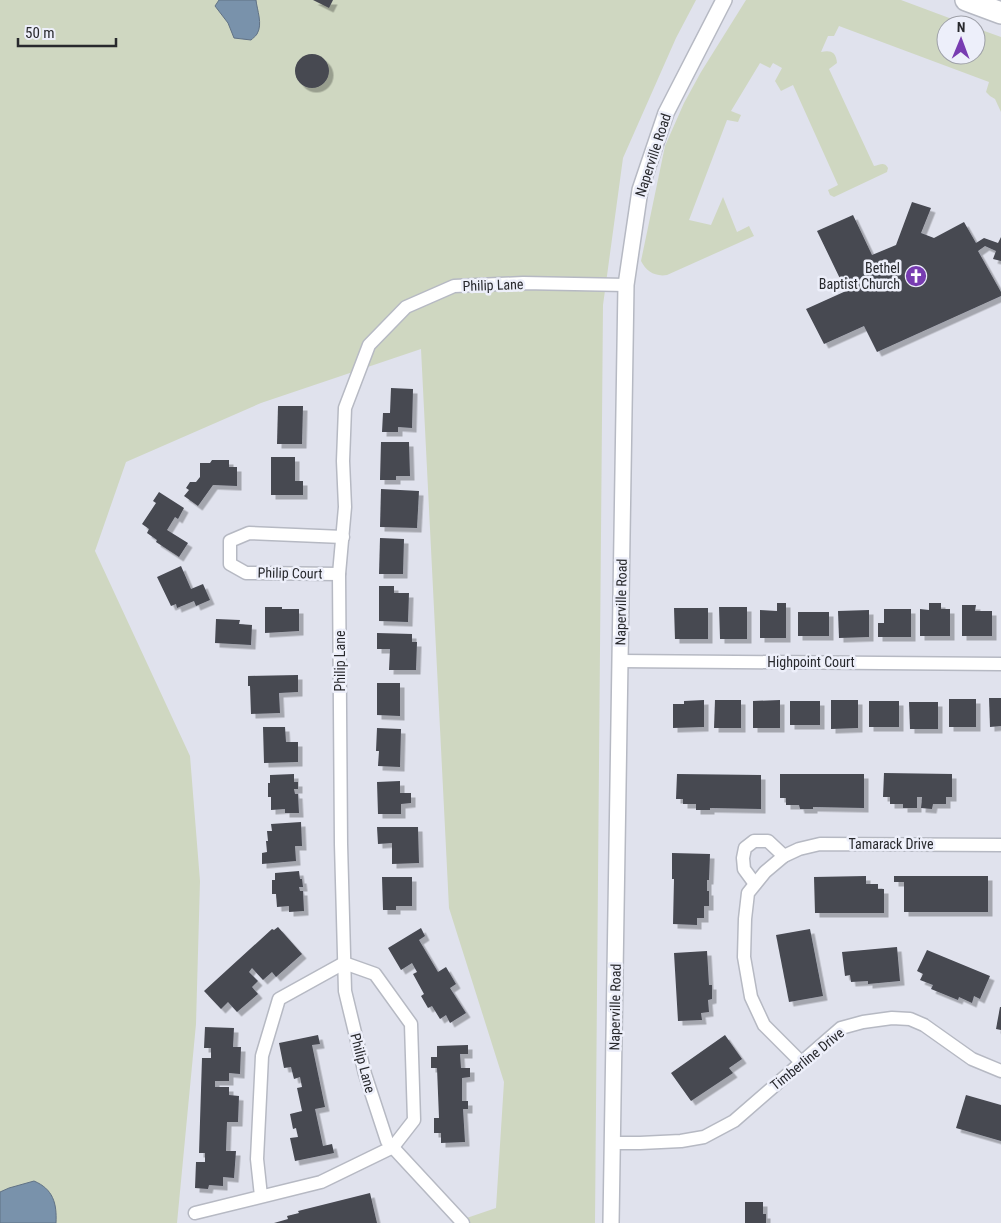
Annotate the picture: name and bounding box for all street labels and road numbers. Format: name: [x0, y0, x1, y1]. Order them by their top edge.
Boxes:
street label: Naperville Road: [632, 111, 674, 199]
street label: Philip Lane: [462, 276, 524, 294]
street label: Naperville Road: [612, 558, 630, 646]
street label: Philip Court: [257, 564, 323, 582]
street label: Philip Lane: [332, 630, 348, 691]
street label: Highpoint Court: [767, 654, 855, 670]
street label: Tamarack Drive: [848, 836, 934, 852]
street label: Naperville Road: [606, 963, 624, 1051]
street label: Timberline Drive: [767, 1024, 847, 1093]
street label: Philip Lane: [347, 1031, 379, 1095]

